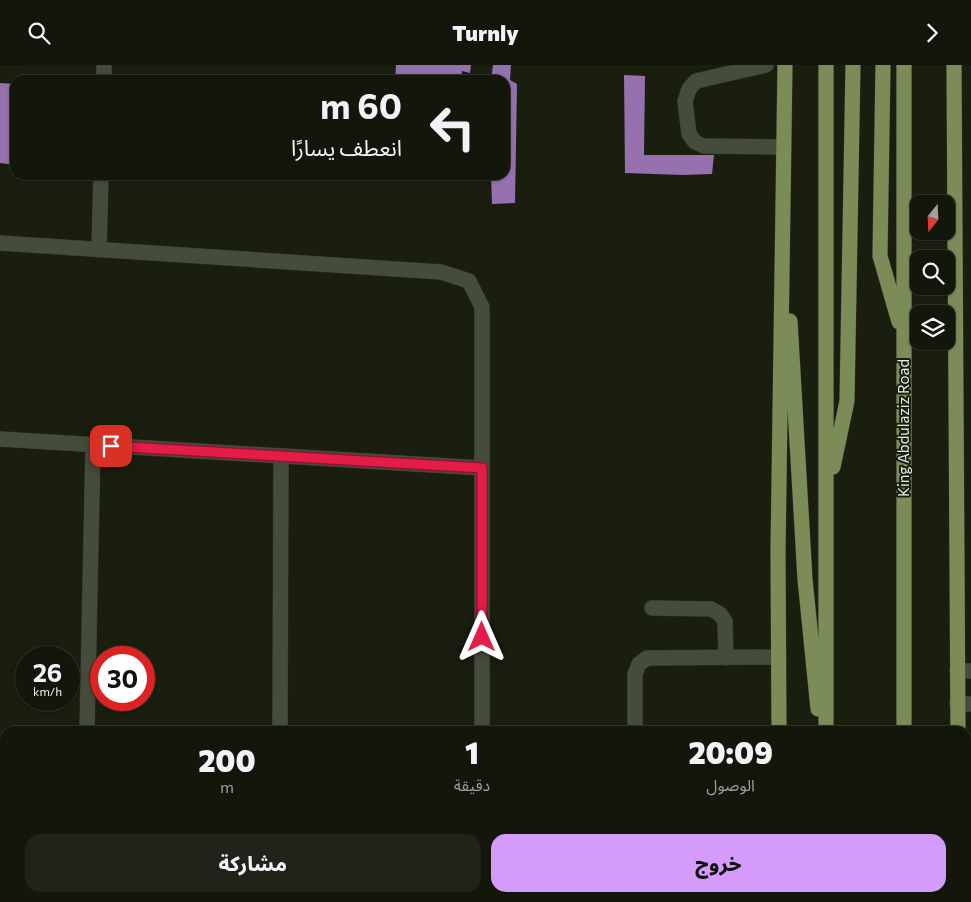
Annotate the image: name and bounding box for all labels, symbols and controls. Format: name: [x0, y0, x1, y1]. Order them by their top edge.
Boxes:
icon: search: [25, 19, 53, 47]
text: Turnly: [452, 19, 519, 46]
icon: forward: [918, 19, 946, 47]
text: 60 m: [320, 83, 402, 126]
icon: left: [420, 95, 485, 160]
text: انعطف يسارًا: [291, 134, 402, 161]
north arrow: [910, 195, 955, 240]
map controls: [910, 195, 955, 350]
button: search: [910, 250, 955, 295]
button: layers: [910, 305, 955, 350]
street label: King Abdulaziz Road: [894, 359, 912, 497]
pin: [90, 425, 132, 467]
icon: arrive: [97, 432, 125, 460]
position arrow: [455, 610, 507, 662]
speed limit sign: 30: [90, 646, 155, 711]
text: 26: [33, 657, 62, 687]
text: km/h: [33, 684, 62, 698]
text: 1: [465, 733, 479, 770]
text: 20:09: [688, 733, 773, 770]
text: 200: [198, 741, 256, 778]
text: دقيقة: [454, 775, 490, 794]
text: الوصول: [706, 775, 755, 794]
text: m: [220, 777, 234, 796]
button: مشاركة: [25, 834, 481, 892]
button: خروج: [491, 834, 946, 892]

